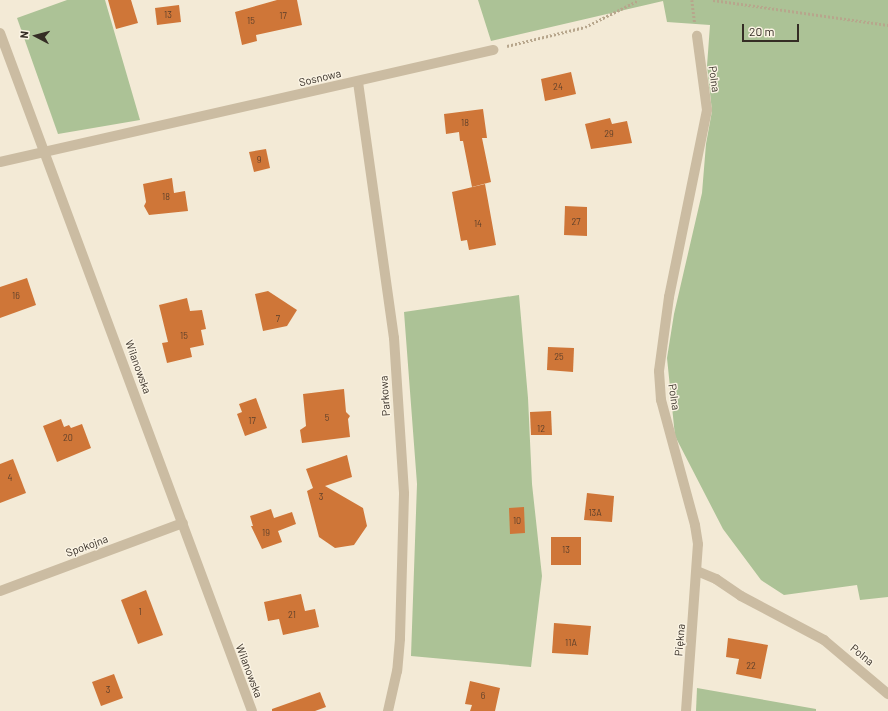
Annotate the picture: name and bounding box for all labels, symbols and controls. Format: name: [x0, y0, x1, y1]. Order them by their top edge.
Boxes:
house number: 13: [164, 10, 172, 20]
house number: 17: [279, 11, 287, 21]
north arrow: [16, 16, 56, 56]
house number: 15: [247, 16, 255, 26]
scale bar: [744, 16, 801, 42]
text: 20 m: [749, 24, 775, 38]
text: N: [17, 30, 30, 39]
street label: Polna: [706, 65, 722, 93]
street label: Sosnowa: [298, 67, 342, 89]
house number: 24: [553, 82, 563, 92]
house number: 18: [461, 118, 469, 128]
house number: 29: [604, 129, 614, 139]
house number: 9: [257, 155, 261, 165]
house number: 18: [162, 192, 170, 202]
house number: 27: [571, 217, 581, 227]
house number: 14: [474, 219, 482, 229]
house number: 16: [12, 291, 20, 301]
house number: 7: [276, 314, 280, 324]
house number: 15: [180, 331, 188, 341]
street label: Wilanowska: [122, 338, 154, 396]
house number: 25: [554, 352, 564, 362]
street label: Parkowa: [377, 375, 393, 417]
street label: Polna: [665, 383, 683, 411]
house number: 5: [325, 413, 329, 423]
house number: 17: [248, 416, 256, 426]
house number: 12: [537, 424, 545, 434]
house number: 20: [63, 433, 73, 443]
house number: 4: [8, 473, 12, 483]
house number: 3: [319, 492, 323, 502]
house number: 13A: [588, 508, 602, 518]
house number: 10: [513, 516, 521, 526]
house number: 19: [262, 528, 270, 538]
street label: Spokojna: [64, 532, 110, 560]
house number: 13: [562, 545, 570, 555]
house number: 1: [138, 607, 142, 617]
house number: 21: [288, 610, 296, 620]
street label: Piękna: [672, 623, 688, 657]
house number: 11A: [565, 638, 577, 648]
street label: Wilanowska: [233, 642, 265, 700]
street label: Polna: [848, 642, 876, 668]
house number: 22: [746, 661, 756, 671]
house number: 3: [106, 685, 110, 695]
house number: 6: [481, 691, 485, 701]

